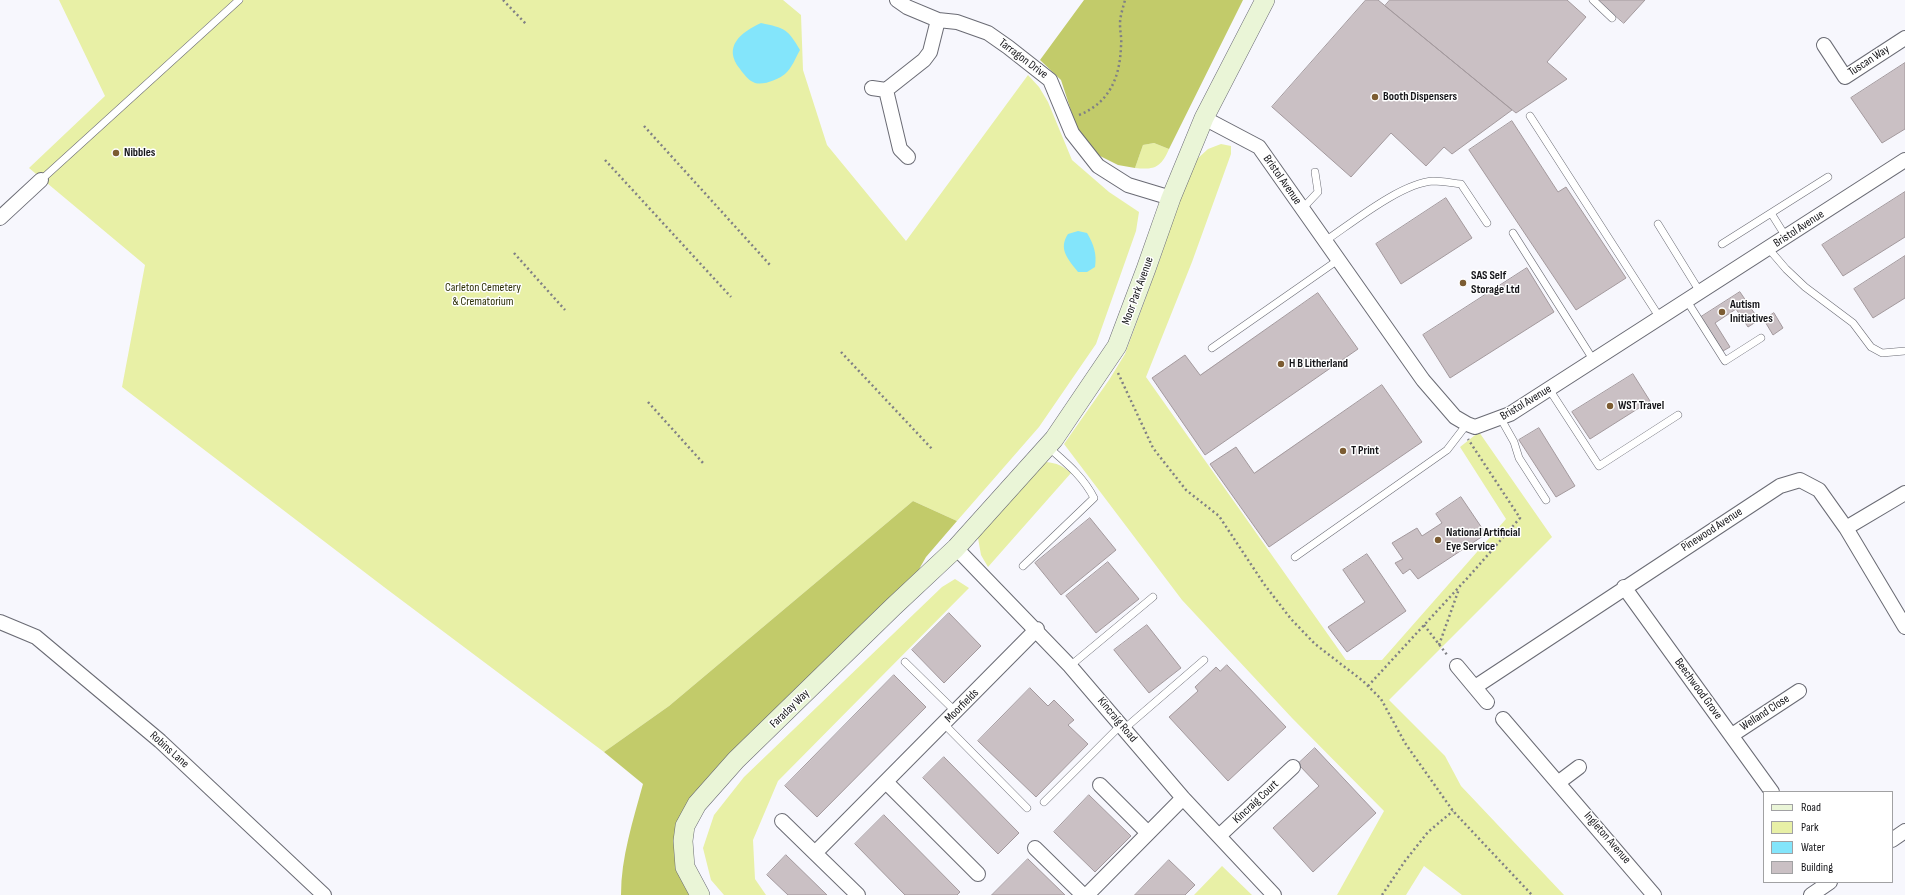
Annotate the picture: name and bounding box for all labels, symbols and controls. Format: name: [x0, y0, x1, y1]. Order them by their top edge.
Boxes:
street label: Tarragon Drive: [996, 36, 1050, 82]
street label: Tuscan Way: [1846, 42, 1892, 80]
place label: Booth Dispensers: [1383, 90, 1457, 104]
marker: Booth Dispensers: [1370, 92, 1380, 102]
place label: Nibbles: [124, 146, 155, 160]
marker: Nibbles: [111, 148, 121, 158]
street label: Bristol Avenue: [1260, 152, 1304, 208]
street label: Bristol Avenue: [1771, 207, 1827, 251]
street label: Moor Park Avenue: [1119, 255, 1157, 327]
place label: SAS Self Storage Ltd: [1471, 269, 1520, 297]
marker: SAS Self Storage Ltd: [1458, 278, 1468, 288]
park label: Carleton Cemetery & Crematorium: [445, 281, 521, 309]
place label: Autism Initiatives: [1730, 298, 1773, 326]
marker: Autism Initiatives: [1717, 307, 1727, 317]
place label: H B Litherland: [1289, 357, 1348, 371]
marker: H B Litherland: [1276, 359, 1286, 369]
street label: Bristol Avenue: [1498, 382, 1554, 424]
place label: WST Travel: [1618, 399, 1664, 413]
marker: WST Travel: [1605, 401, 1615, 411]
place label: T Print: [1351, 444, 1379, 458]
marker: T Print: [1338, 446, 1348, 456]
street label: Pinewood Avenue: [1679, 505, 1745, 555]
place label: National Artificial Eye Service: [1446, 526, 1520, 554]
marker: National Artificial Eye Service: [1433, 535, 1443, 545]
street label: Beechwood Grove: [1671, 656, 1725, 722]
street label: Moorfields: [942, 686, 982, 726]
street label: Faraday Way: [767, 687, 813, 731]
street label: Welland Close: [1738, 692, 1792, 734]
street label: Kincraig Road: [1094, 695, 1140, 745]
street label: Robins Lane: [146, 729, 192, 771]
street label: Kincraig Court: [1230, 777, 1282, 827]
legend: [1763, 791, 1893, 883]
text: Road: [1801, 800, 1821, 815]
street label: Ingleton Avenue: [1580, 809, 1634, 867]
text: Park: [1801, 820, 1819, 835]
text: Water: [1801, 840, 1825, 855]
text: Building: [1801, 860, 1833, 875]

